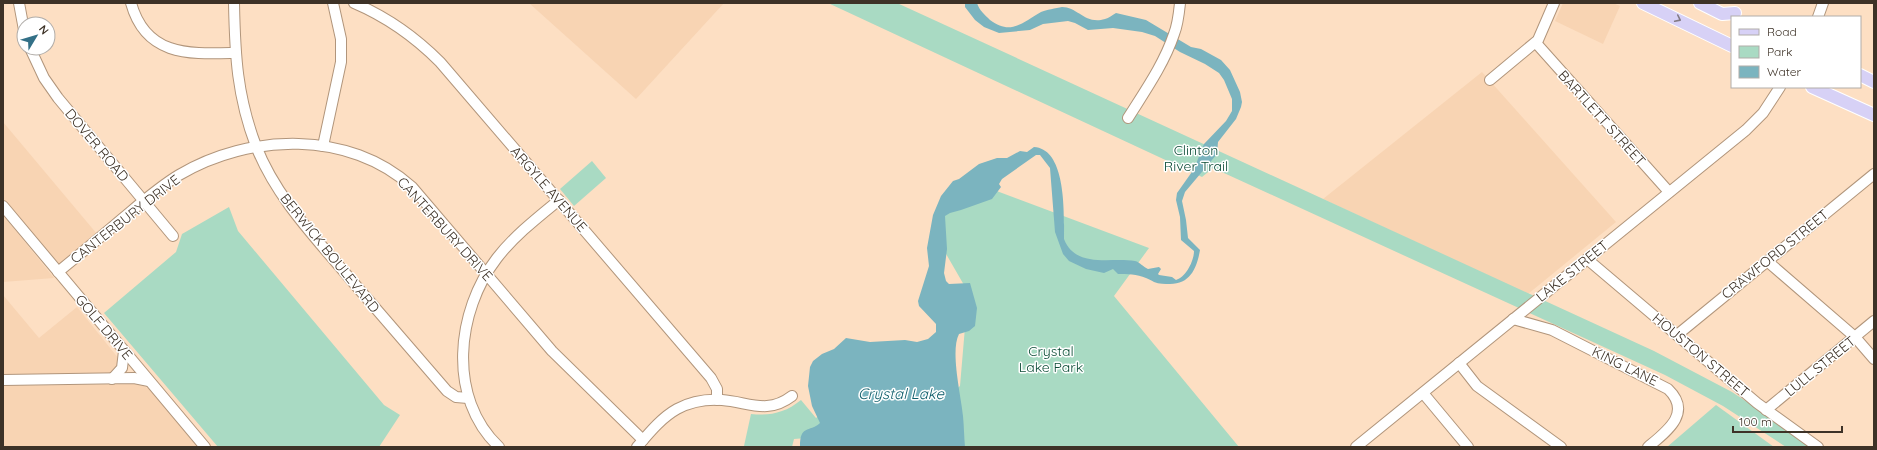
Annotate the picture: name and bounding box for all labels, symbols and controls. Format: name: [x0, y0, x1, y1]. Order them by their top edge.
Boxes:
one-way arrow: [1674, 15, 1681, 22]
north arrow: [16, 16, 56, 56]
legend: [1731, 16, 1861, 88]
text: N: [36, 22, 52, 37]
text: Road: [1767, 24, 1797, 39]
text: Park: [1767, 44, 1792, 59]
text: Water: [1767, 64, 1802, 79]
street label: BARTLETT STREET: [1554, 66, 1650, 170]
street label: DOVER ROAD: [61, 105, 133, 185]
park label: Clinton River Trail: [1164, 141, 1228, 175]
street label: ARGYLE AVENUE: [507, 142, 591, 236]
street label: CANTERBURY DRIVE: [67, 171, 183, 267]
street label: CANTERBURY DRIVE: [393, 173, 497, 285]
street label: BERWICK BOULEVARD: [276, 190, 384, 316]
street label: CRAWFORD STREET: [1718, 205, 1832, 303]
street label: LAKE STREET: [1532, 236, 1612, 306]
street label: GOLF DRIVE: [71, 291, 137, 363]
street label: HOUSTON STREET: [1649, 309, 1753, 401]
street label: LULL STREET: [1781, 332, 1859, 400]
park label: Crystal Lake Park: [1019, 342, 1083, 376]
street label: KING LANE: [1589, 342, 1661, 390]
water label: Crystal Lake: [858, 384, 944, 403]
scale bar: [1733, 408, 1842, 434]
text: 100 m: [1739, 414, 1772, 429]

